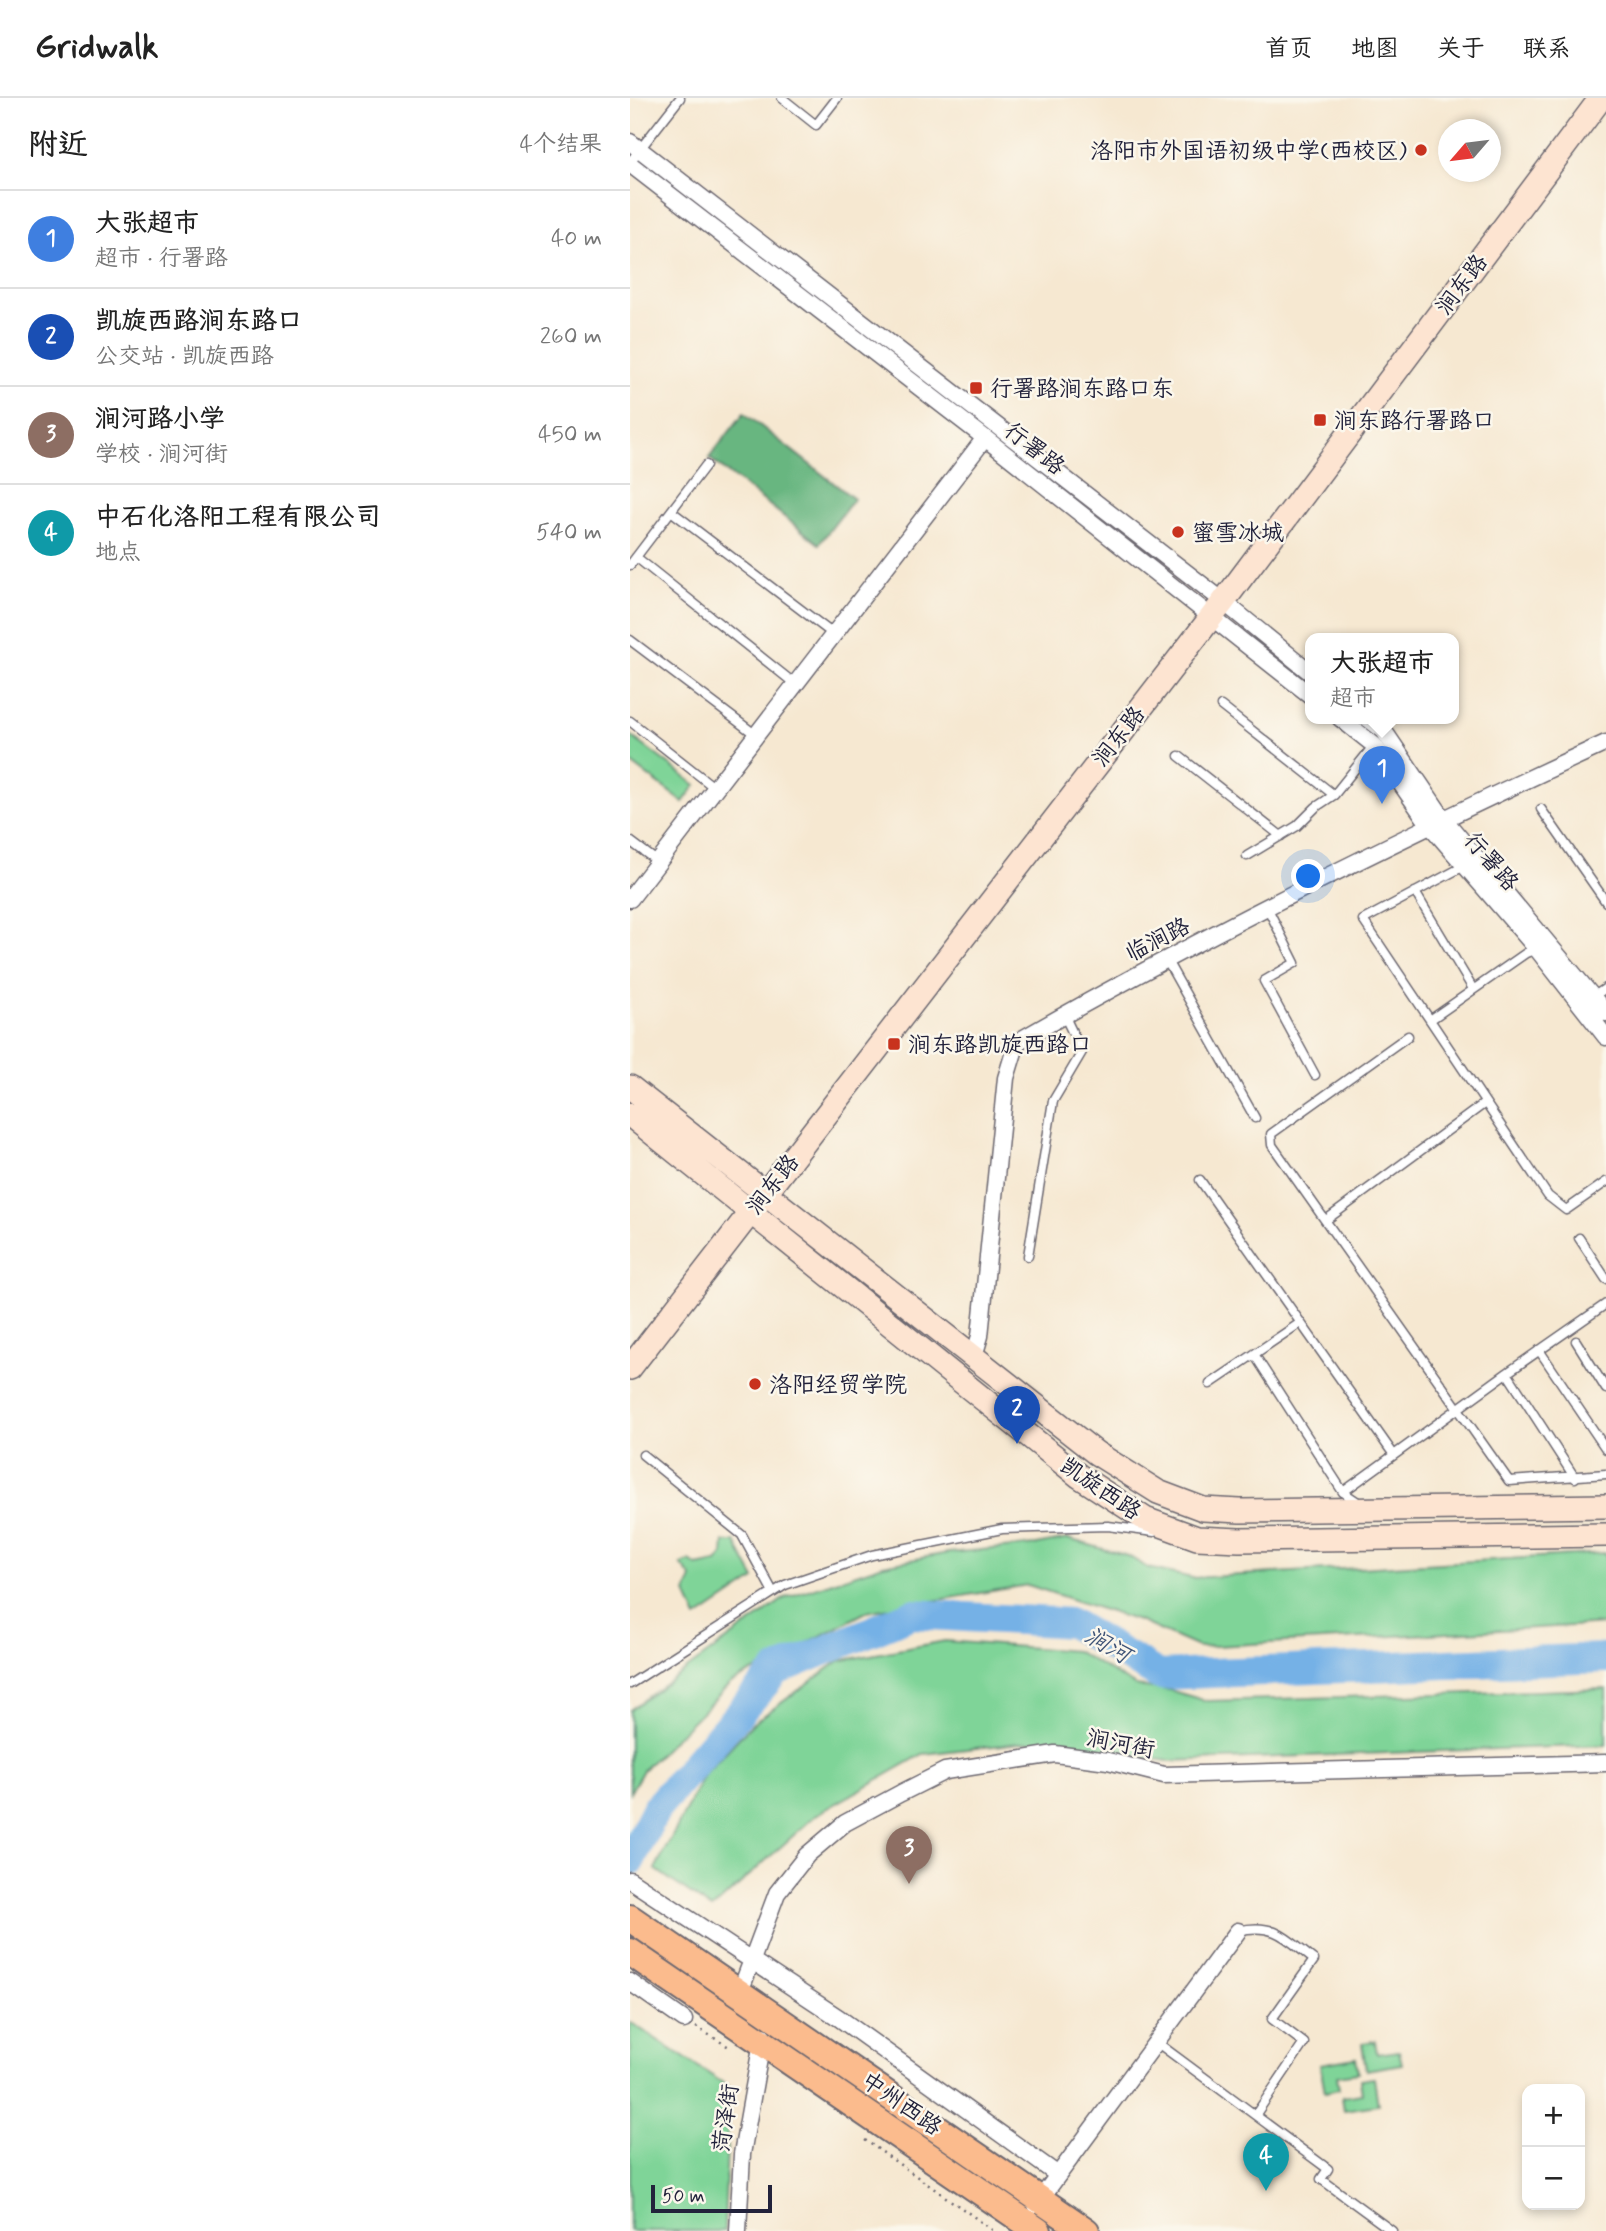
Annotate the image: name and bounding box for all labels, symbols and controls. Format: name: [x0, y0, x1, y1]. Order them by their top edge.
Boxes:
text: Gridwalk: [35, 26, 159, 70]
text: 首页: [1265, 34, 1313, 65]
text: 地图: [1351, 34, 1399, 65]
text: 关于: [1437, 34, 1485, 65]
text: 联系: [1523, 34, 1571, 65]
north arrow: [1438, 119, 1501, 182]
text: 附近: [28, 126, 88, 165]
text: 4个结果: [520, 130, 602, 160]
place label: 洛阳市外国语初级中学(西校区): [1090, 137, 1407, 167]
marker: 洛阳市外国语初级中学(西校区): [1413, 142, 1429, 158]
text: 大张超市: [95, 207, 199, 241]
text: 1: [46, 224, 56, 254]
text: 40 m: [551, 224, 602, 254]
text: 超市 · 行署路: [95, 244, 228, 274]
street label: 涧东路: [1430, 249, 1495, 322]
text: 凯旋西路涧东路口: [95, 305, 303, 339]
text: 2: [45, 322, 57, 352]
text: 260 m: [540, 322, 602, 352]
text: 公交站 · 凯旋西路: [95, 342, 274, 372]
place label: 行署路涧东路口东: [990, 375, 1174, 405]
marker: 行署路涧东路口东: [968, 380, 984, 396]
text: 涧河路小学: [95, 403, 225, 437]
place label: 涧东路行署路口: [1334, 407, 1495, 437]
marker: 涧东路行署路口: [1312, 412, 1328, 428]
street label: 行署路: [997, 417, 1070, 483]
text: 3: [46, 420, 56, 450]
text: 450 m: [538, 420, 602, 450]
text: 学校 · 涧河街: [95, 440, 228, 470]
text: 中石化洛阳工程有限公司: [95, 501, 381, 535]
text: 4: [44, 518, 58, 548]
text: 540 m: [536, 518, 602, 548]
place label: 蜜雪冰城: [1192, 519, 1284, 549]
marker: 蜜雪冰城: [1170, 524, 1186, 540]
text: 地点: [95, 538, 141, 568]
popup: [1305, 633, 1459, 724]
text: 大张超市: [1330, 647, 1434, 681]
text: 超市: [1330, 684, 1376, 714]
street label: 涧东路: [1087, 701, 1153, 774]
pin: 1: [1359, 746, 1405, 804]
street label: 行署路: [1457, 826, 1524, 898]
your location: [1291, 859, 1325, 893]
street label: 临涧路: [1120, 912, 1195, 970]
place label: 涧东路凯旋西路口: [908, 1031, 1092, 1061]
marker: 涧东路凯旋西路口: [886, 1036, 902, 1052]
street label: 涧东路: [741, 1149, 807, 1222]
place label: 洛阳经贸学院: [769, 1371, 907, 1401]
marker: 洛阳经贸学院: [747, 1376, 763, 1392]
pin: 2: [994, 1386, 1040, 1444]
street label: 凯旋西路: [1053, 1451, 1146, 1528]
water label: 涧河: [1079, 1621, 1139, 1674]
street label: 涧河街: [1084, 1724, 1157, 1766]
pin: 3: [886, 1826, 932, 1884]
street label: 中州西路: [855, 2066, 947, 2143]
street label: 菏泽街: [707, 2082, 747, 2155]
map controls: [1522, 2084, 1585, 2210]
button: +: [1522, 2084, 1585, 2147]
pin: 4: [1243, 2133, 1289, 2191]
button: −: [1522, 2147, 1585, 2210]
scale bar: [651, 2182, 772, 2214]
text: 50 m: [662, 2184, 705, 2209]

